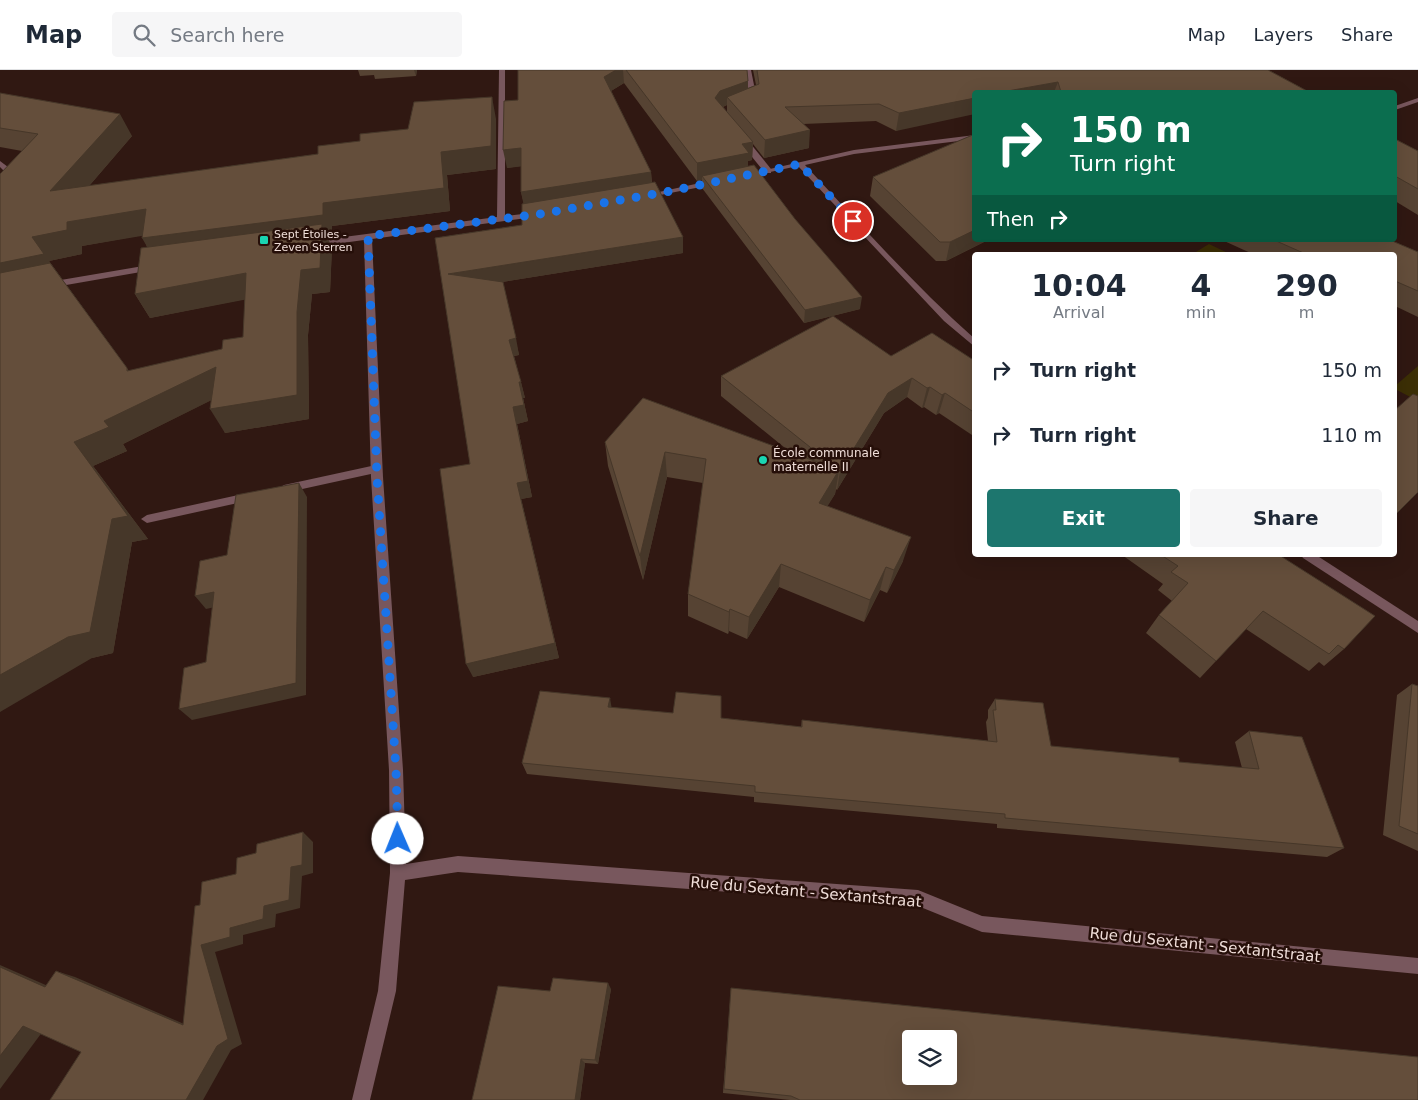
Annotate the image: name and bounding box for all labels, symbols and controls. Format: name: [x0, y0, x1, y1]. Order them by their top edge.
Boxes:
search box: [112, 12, 462, 57]
text: Map: [25, 21, 82, 49]
icon: search: [130, 21, 158, 49]
text: Search here: [170, 24, 284, 46]
text: Map: [1187, 24, 1225, 45]
text: Layers: [1253, 24, 1313, 45]
text: Share: [1341, 24, 1393, 45]
icon: right: [987, 110, 1052, 175]
text: 150 m: [1070, 110, 1192, 150]
text: Turn right: [1070, 151, 1175, 176]
pin: [832, 200, 874, 242]
icon: right: [1044, 205, 1072, 233]
icon: arrive: [839, 207, 867, 235]
text: Then: [987, 208, 1034, 230]
place label: Sept Étoiles - Zeven Sterren: [274, 228, 352, 254]
marker: Sept Étoiles - Zeven Sterren: [258, 234, 270, 246]
text: 10:04: [1031, 268, 1127, 303]
text: 4: [1190, 268, 1211, 303]
text: 290: [1275, 268, 1338, 303]
text: Arrival: [1053, 303, 1105, 322]
text: min: [1186, 303, 1216, 322]
text: m: [1299, 303, 1314, 322]
icon: right: [987, 356, 1015, 384]
text: Turn right: [1030, 359, 1136, 381]
text: 150 m: [1321, 359, 1382, 381]
icon: right: [987, 421, 1015, 449]
text: Turn right: [1030, 424, 1136, 446]
text: 110 m: [1321, 424, 1382, 446]
place label: École communale maternelle II: [773, 445, 880, 474]
marker: École communale maternelle II: [757, 454, 769, 466]
button: Exit: [987, 489, 1180, 547]
button: Share: [1190, 489, 1382, 547]
position arrow: [371, 812, 423, 864]
street label: Rue du Sextant - Sextantstraat: [690, 873, 922, 911]
street label: Rue du Sextant - Sextantstraat: [1089, 924, 1321, 966]
map controls: [902, 1030, 957, 1085]
button: layers: [902, 1030, 957, 1085]

